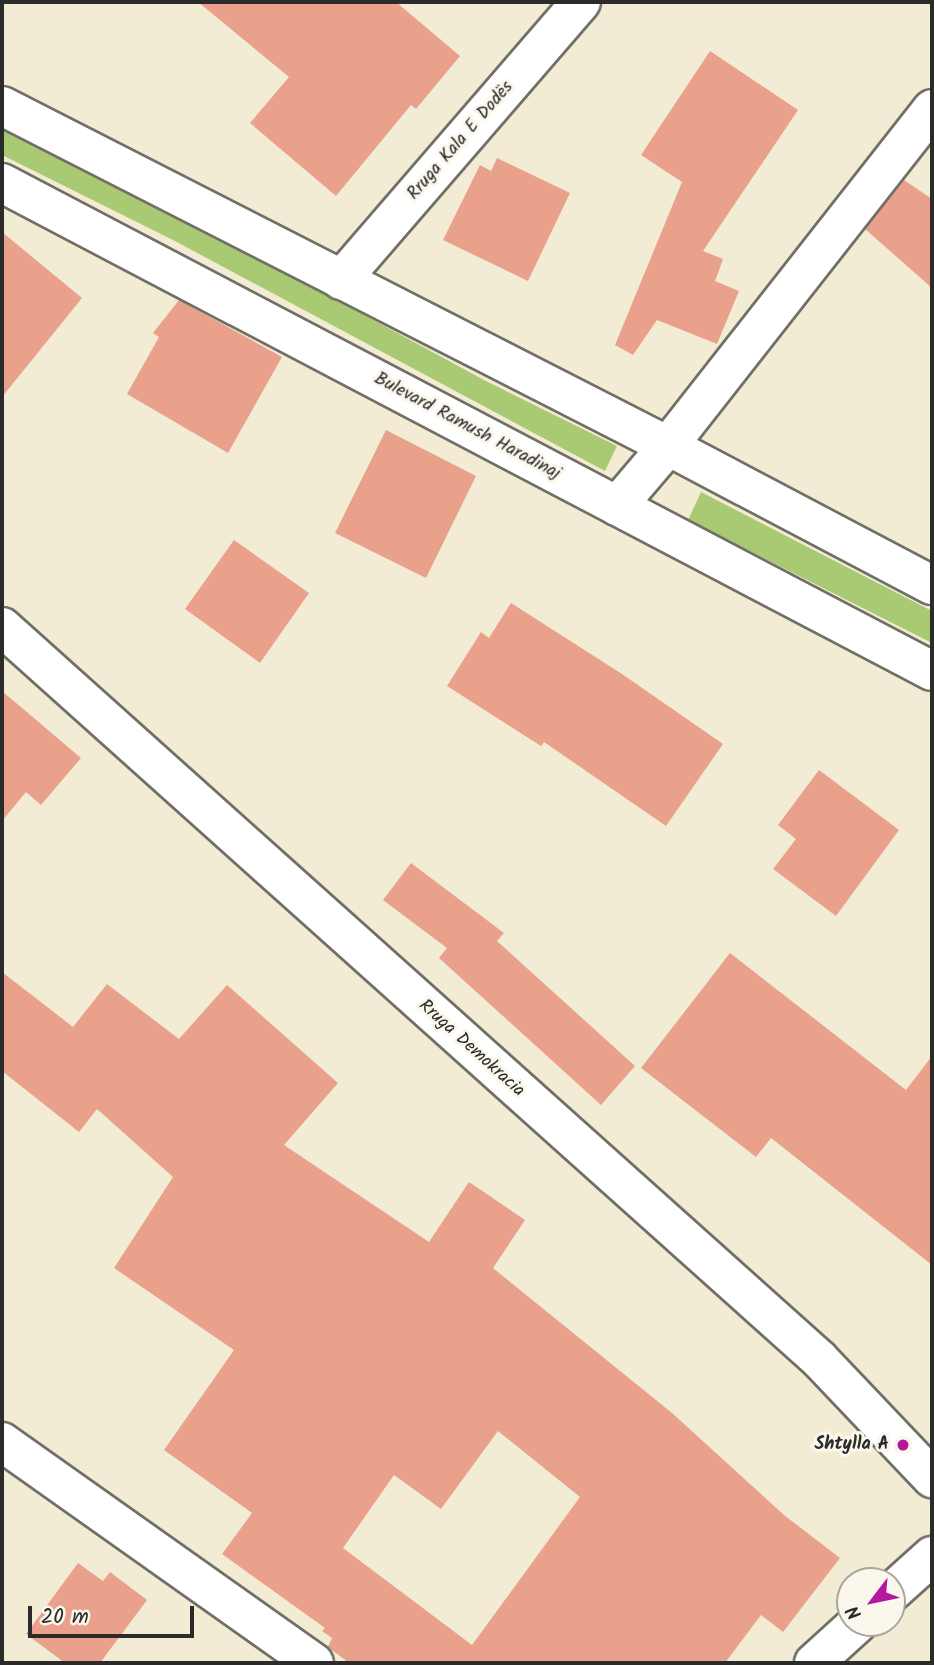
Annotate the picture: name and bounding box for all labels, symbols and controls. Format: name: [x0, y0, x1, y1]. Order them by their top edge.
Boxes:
street label: Rruga Kala E Dodës: [403, 77, 519, 205]
street label: Bulevard Ramush Haradinaj: [370, 369, 564, 485]
street label: Rruga Demokracia: [414, 996, 528, 1102]
place label: Shtylla A: [814, 1434, 889, 1456]
marker: Shtylla A: [895, 1437, 911, 1453]
north arrow: [836, 1567, 906, 1637]
scale bar: [32, 1592, 198, 1636]
text: N: [839, 1599, 871, 1625]
text: 20 m: [41, 1601, 89, 1634]

